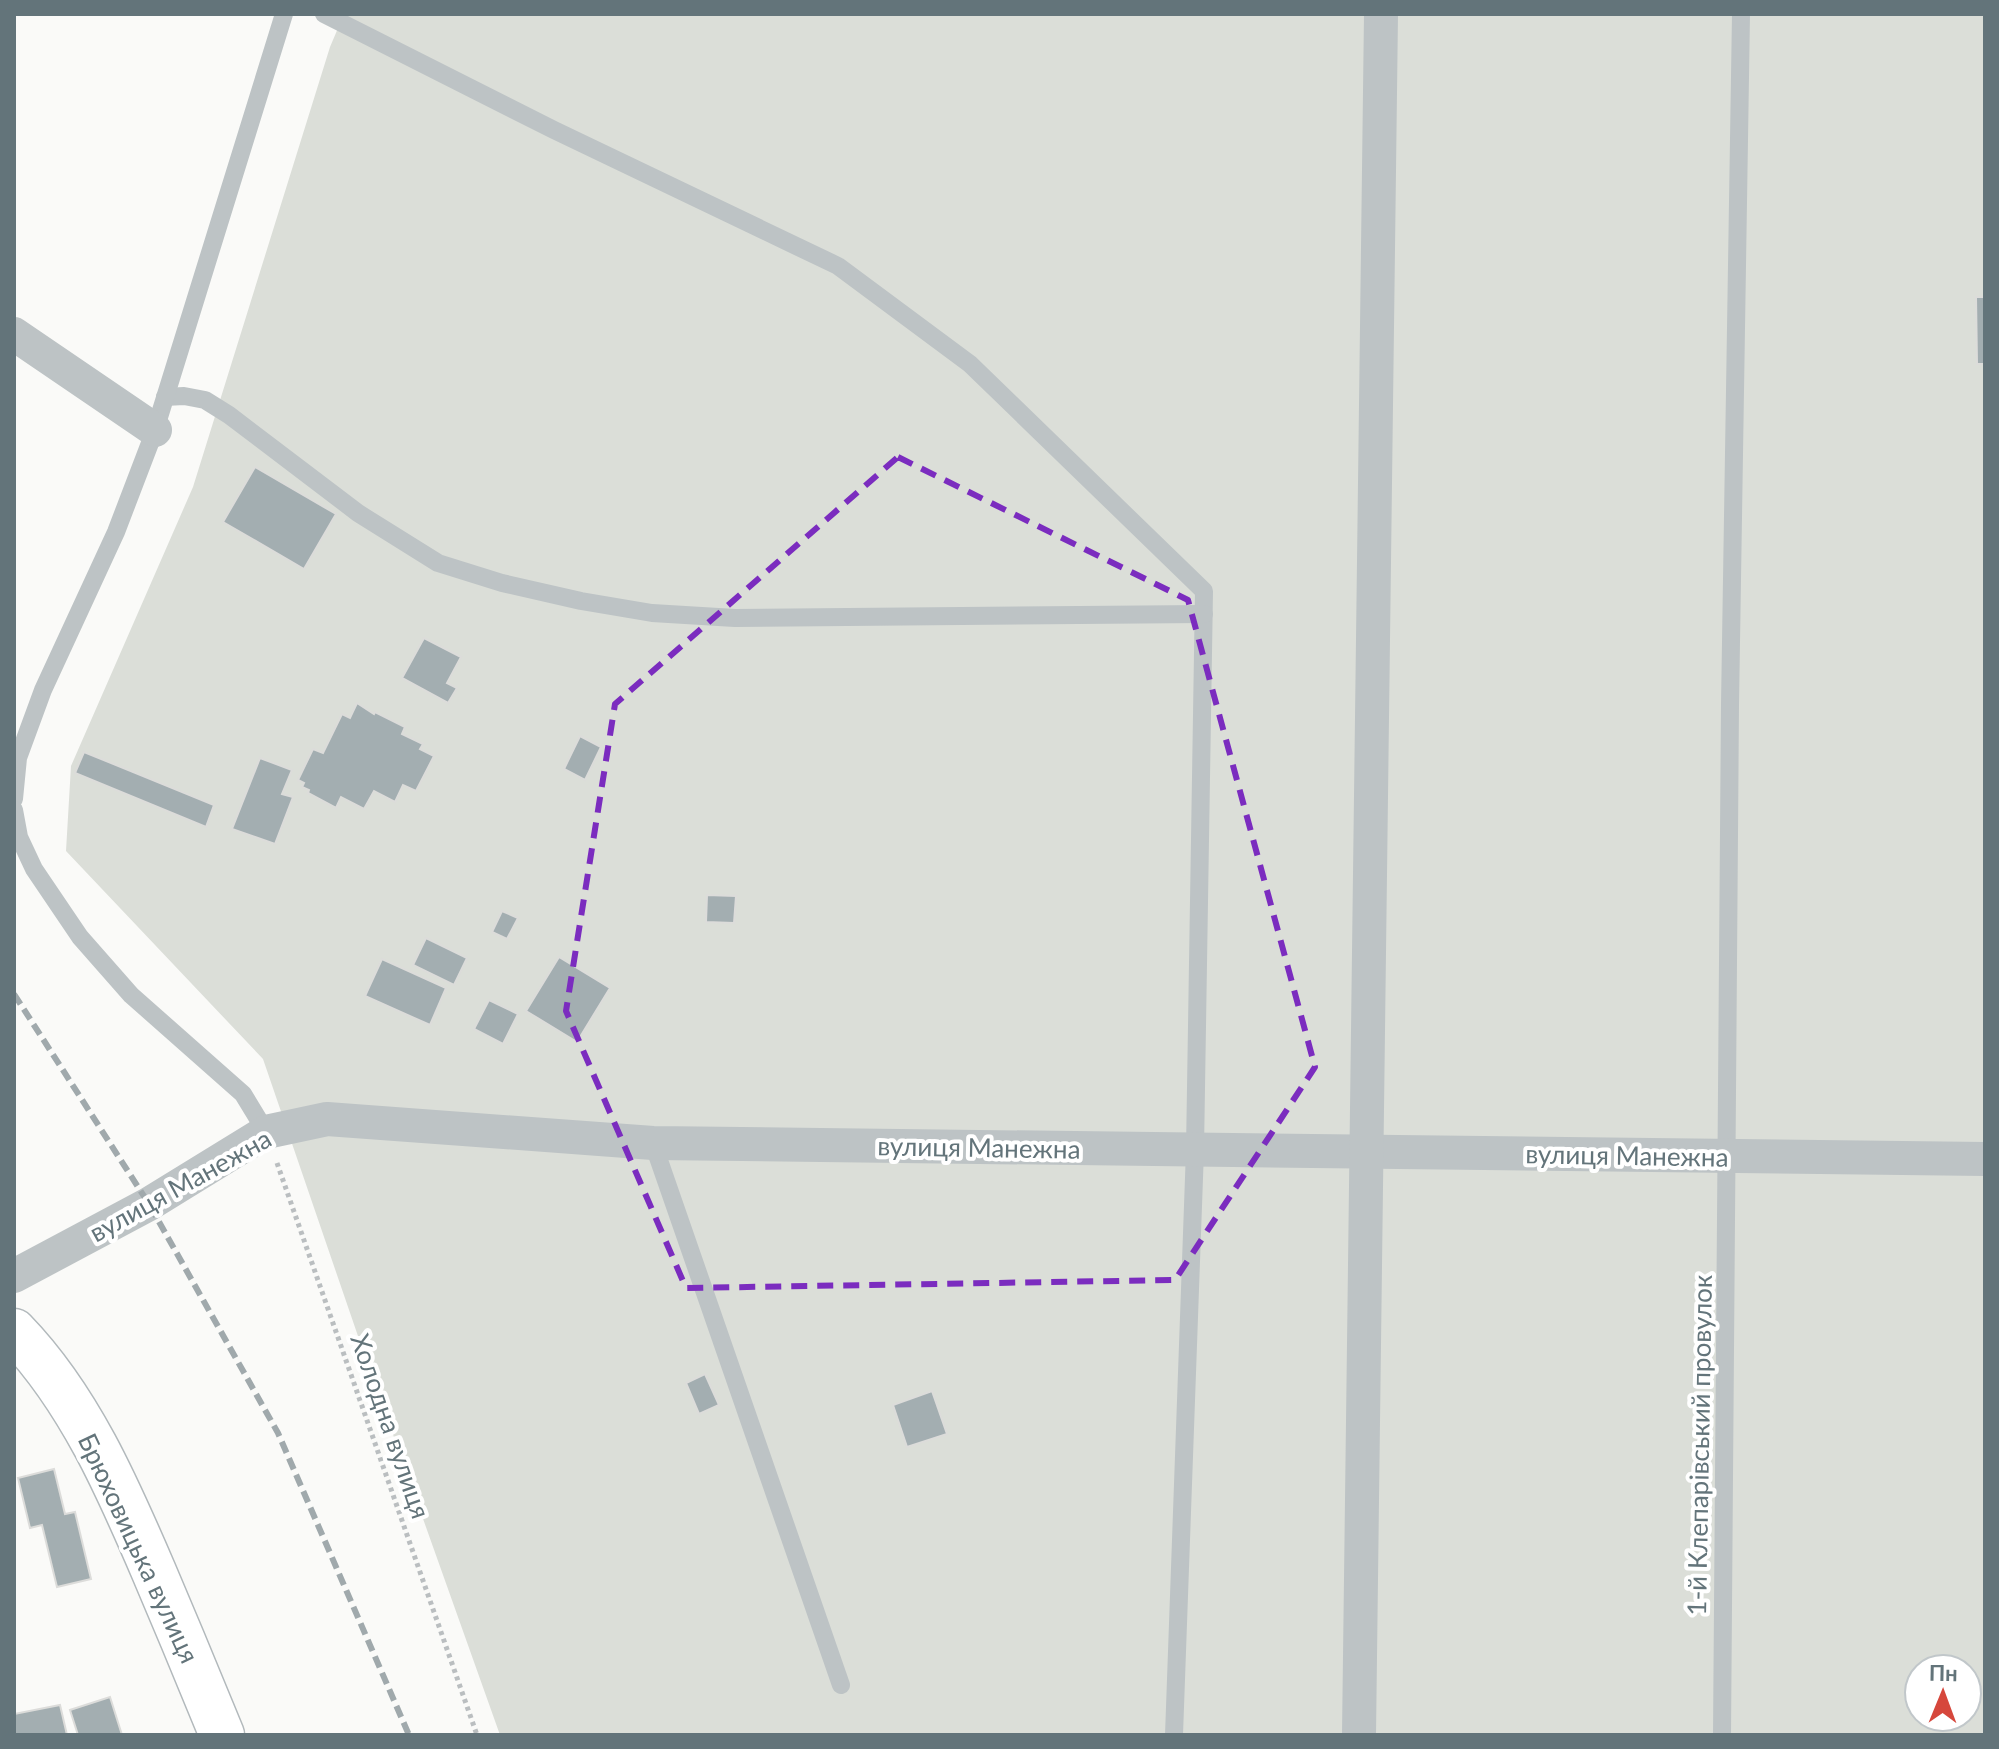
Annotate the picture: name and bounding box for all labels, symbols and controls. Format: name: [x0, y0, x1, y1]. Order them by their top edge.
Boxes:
street label: вулиця Манежна: [83, 1122, 277, 1248]
street label: вулиця Манежна: [877, 1129, 1081, 1165]
street label: вулиця Манежна: [1525, 1137, 1729, 1173]
street label: 1-й Клепарівський провулок: [1680, 1274, 1718, 1616]
street label: Холодна вулиця: [344, 1329, 438, 1523]
street label: Брюховицька вулиця: [72, 1428, 206, 1668]
north arrow: [1903, 1653, 1983, 1733]
text: Пн: [1929, 1659, 1958, 1686]

